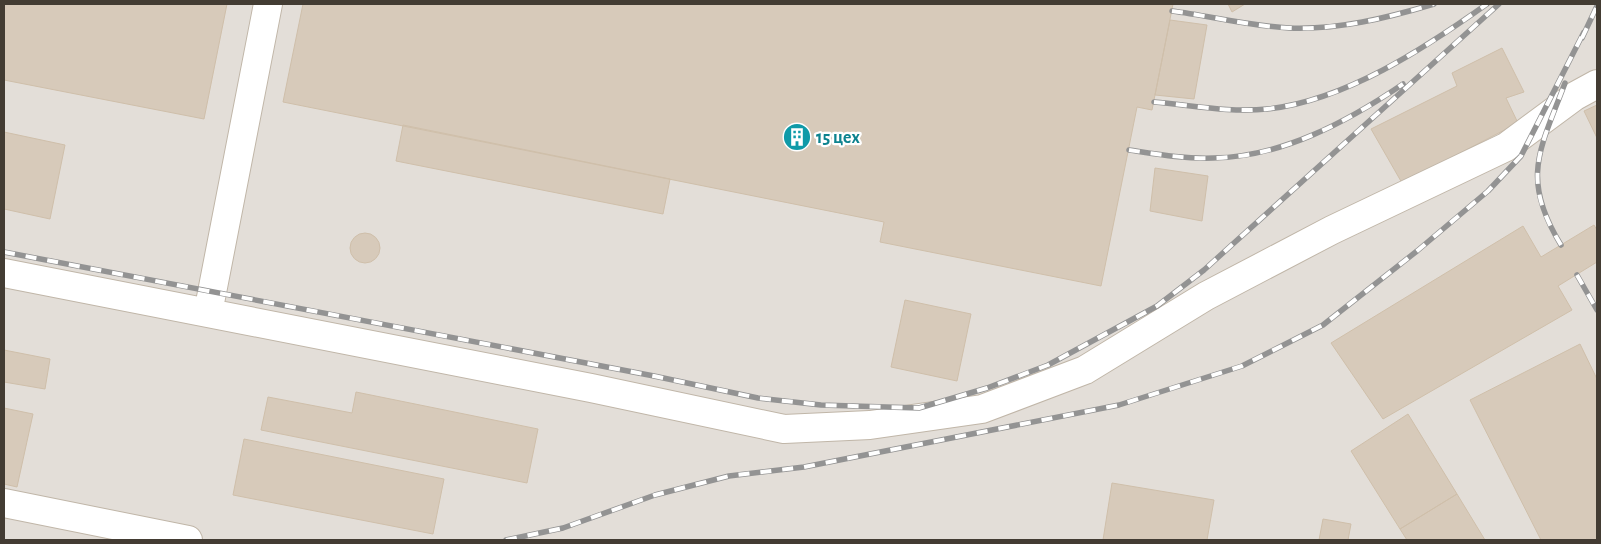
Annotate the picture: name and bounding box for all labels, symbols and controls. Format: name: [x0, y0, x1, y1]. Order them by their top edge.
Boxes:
building icon: 15 цех: [782, 122, 812, 152]
place label: 15 цех: [816, 129, 861, 147]

